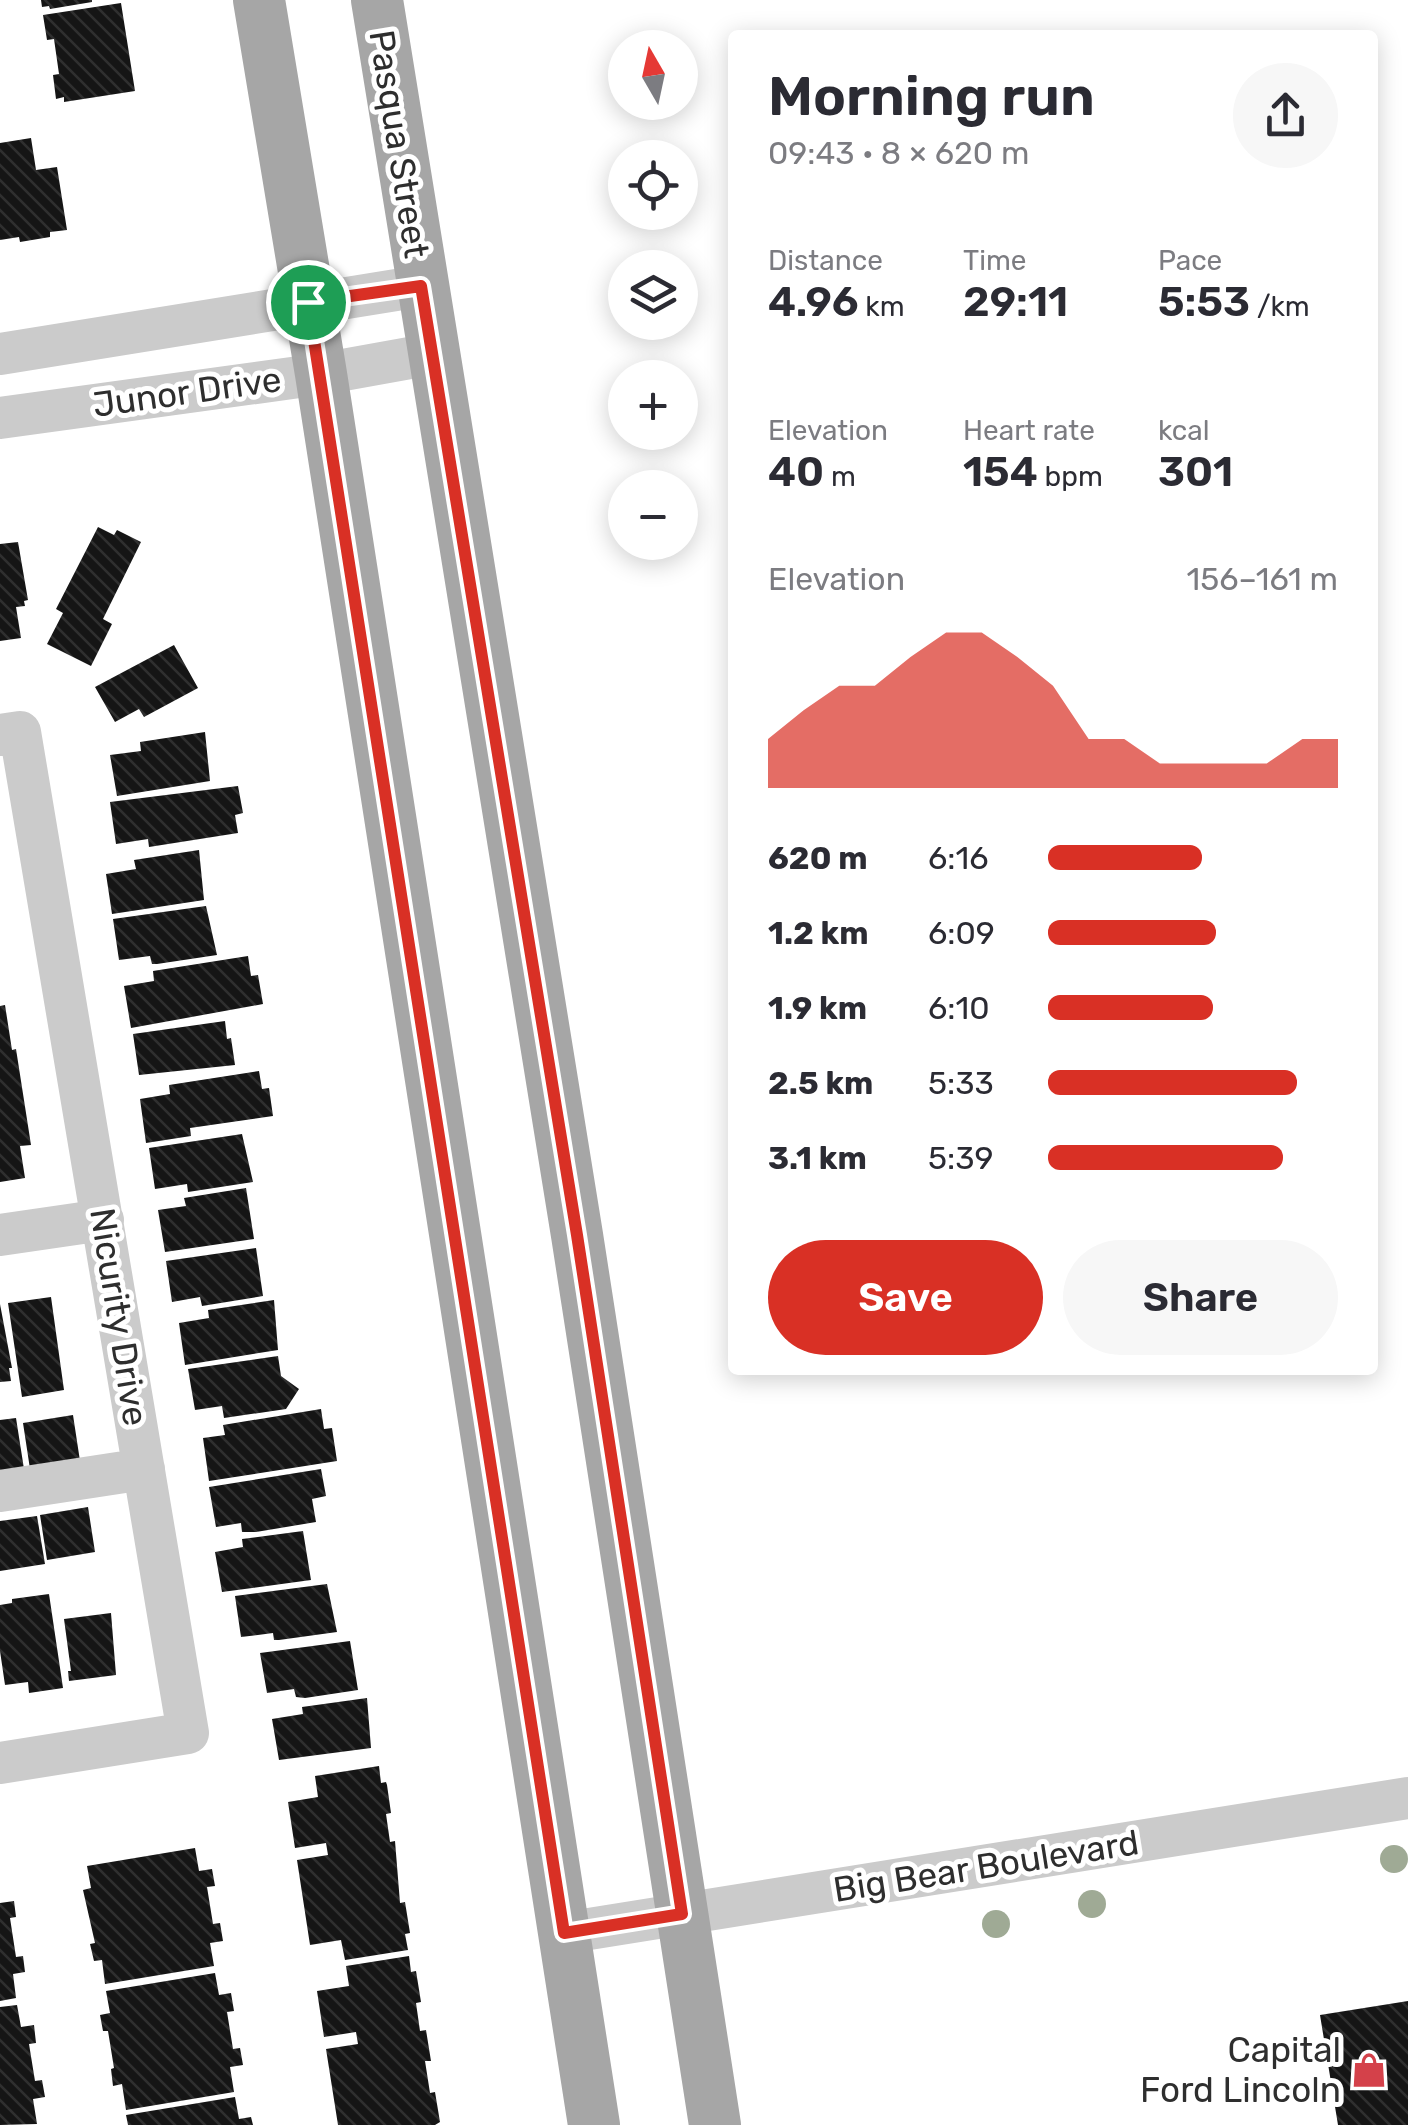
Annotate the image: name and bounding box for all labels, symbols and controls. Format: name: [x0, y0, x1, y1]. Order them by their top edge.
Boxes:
street label: Pasqua Street: [360, 27, 438, 261]
north arrow: [608, 30, 698, 120]
map controls: [608, 30, 698, 560]
button: share: [1233, 63, 1338, 168]
text: Morning run: [768, 64, 1095, 129]
text: 09:43 · 8 × 620 m: [768, 134, 1029, 172]
button: locate: [608, 140, 698, 230]
text: Distance: [768, 244, 883, 277]
text: Time: [963, 244, 1026, 277]
text: Pace: [1158, 244, 1222, 277]
button: layers: [608, 250, 698, 340]
pin: [266, 260, 351, 345]
icon: arrive: [281, 275, 336, 330]
text: 4.96: [768, 277, 858, 327]
text: 29:11: [963, 277, 1068, 327]
text: 5:53: [1158, 277, 1250, 327]
text: km: [858, 290, 905, 323]
text: /km: [1250, 290, 1310, 323]
street label: Junor Drive: [90, 358, 284, 426]
button: +: [608, 360, 698, 450]
text: Elevation: [768, 414, 888, 447]
text: Heart rate: [963, 414, 1095, 447]
text: kcal: [1158, 414, 1209, 447]
text: 40: [768, 447, 824, 497]
text: 154: [963, 447, 1038, 497]
text: 301: [1158, 447, 1233, 497]
text: m: [824, 460, 856, 493]
text: bpm: [1038, 460, 1103, 493]
button: −: [608, 470, 698, 560]
text: Elevation: [768, 560, 905, 598]
text: 156–161 m: [1187, 560, 1338, 598]
text: 620 m: [768, 839, 868, 877]
text: 6:16: [928, 839, 988, 877]
text: 1.2 km: [768, 914, 869, 952]
text: 6:09: [928, 914, 995, 952]
text: 1.9 km: [768, 989, 867, 1027]
text: 6:10: [928, 989, 990, 1027]
text: 2.5 km: [768, 1064, 873, 1102]
text: 5:33: [928, 1064, 994, 1102]
text: 3.1 km: [768, 1139, 867, 1177]
text: 5:39: [928, 1139, 993, 1177]
street label: Nicurity Drive: [81, 1205, 157, 1429]
button: Save: [768, 1240, 1043, 1355]
button: Share: [1063, 1240, 1338, 1355]
street label: Big Bear Boulevard: [830, 1821, 1142, 1911]
place label: Capital Ford Lincoln: [1140, 2029, 1341, 2111]
shop icon: Capital Ford Lincoln: [1350, 2051, 1388, 2089]

